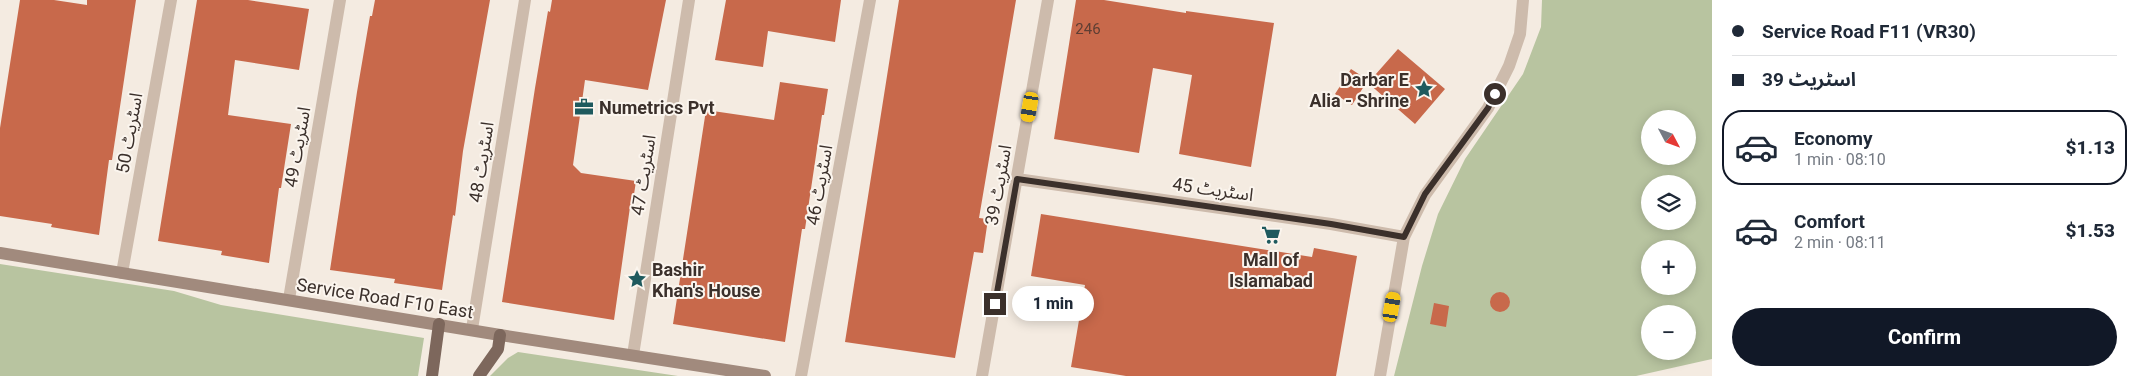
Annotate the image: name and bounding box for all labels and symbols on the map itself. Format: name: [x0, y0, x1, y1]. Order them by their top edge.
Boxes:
house number: 246: [1075, 20, 1101, 38]
place label: Darbar E Alia - Shrine: [1309, 69, 1409, 111]
place icon: Darbar E Alia - Shrine: [1413, 78, 1435, 100]
route start: [1484, 83, 1506, 105]
street label: اسٹریٹ 50: [112, 91, 147, 175]
car: [1020, 91, 1039, 123]
office icon: Numetrics Pvt: [573, 96, 595, 118]
place label: Numetrics Pvt: [599, 97, 715, 118]
street label: اسٹریٹ 49: [280, 105, 315, 189]
north arrow: [1641, 110, 1696, 165]
street label: اسٹریٹ 48: [464, 120, 499, 204]
street label: اسٹریٹ 47: [626, 133, 661, 217]
street label: اسٹریٹ 46: [802, 143, 837, 227]
street label: اسٹریٹ 39: [981, 143, 1016, 227]
street label: اسٹریٹ 45: [1171, 173, 1255, 206]
supermarket icon: Mall of Islamabad: [1260, 224, 1282, 246]
place label: Mall of Islamabad: [1229, 249, 1313, 291]
place label: Bashir Khan's House: [652, 259, 761, 301]
place icon: Bashir Khan's House: [626, 268, 648, 290]
street label: Service Road F10 East: [295, 274, 475, 322]
callout: 1 min: [1012, 286, 1095, 322]
car: [1382, 291, 1401, 323]
route end: [984, 293, 1006, 315]

